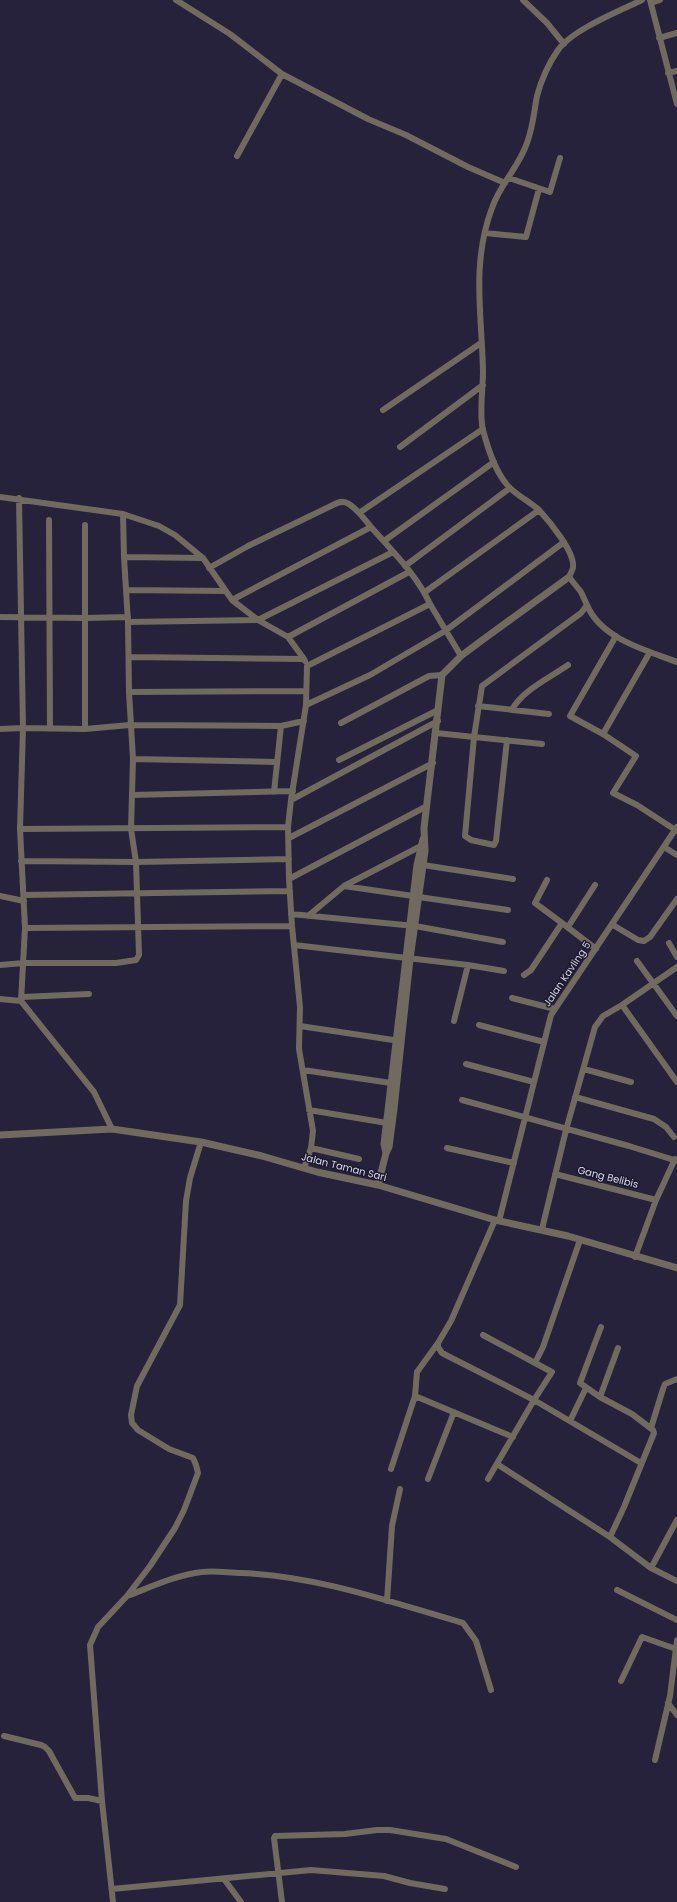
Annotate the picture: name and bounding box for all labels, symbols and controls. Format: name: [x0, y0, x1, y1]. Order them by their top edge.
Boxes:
street label: Jalan Kavling 5: [540, 938, 594, 1010]
street label: Jalan Taman Sari: [300, 1149, 388, 1185]
street label: Gang Belibis: [576, 1162, 640, 1192]

